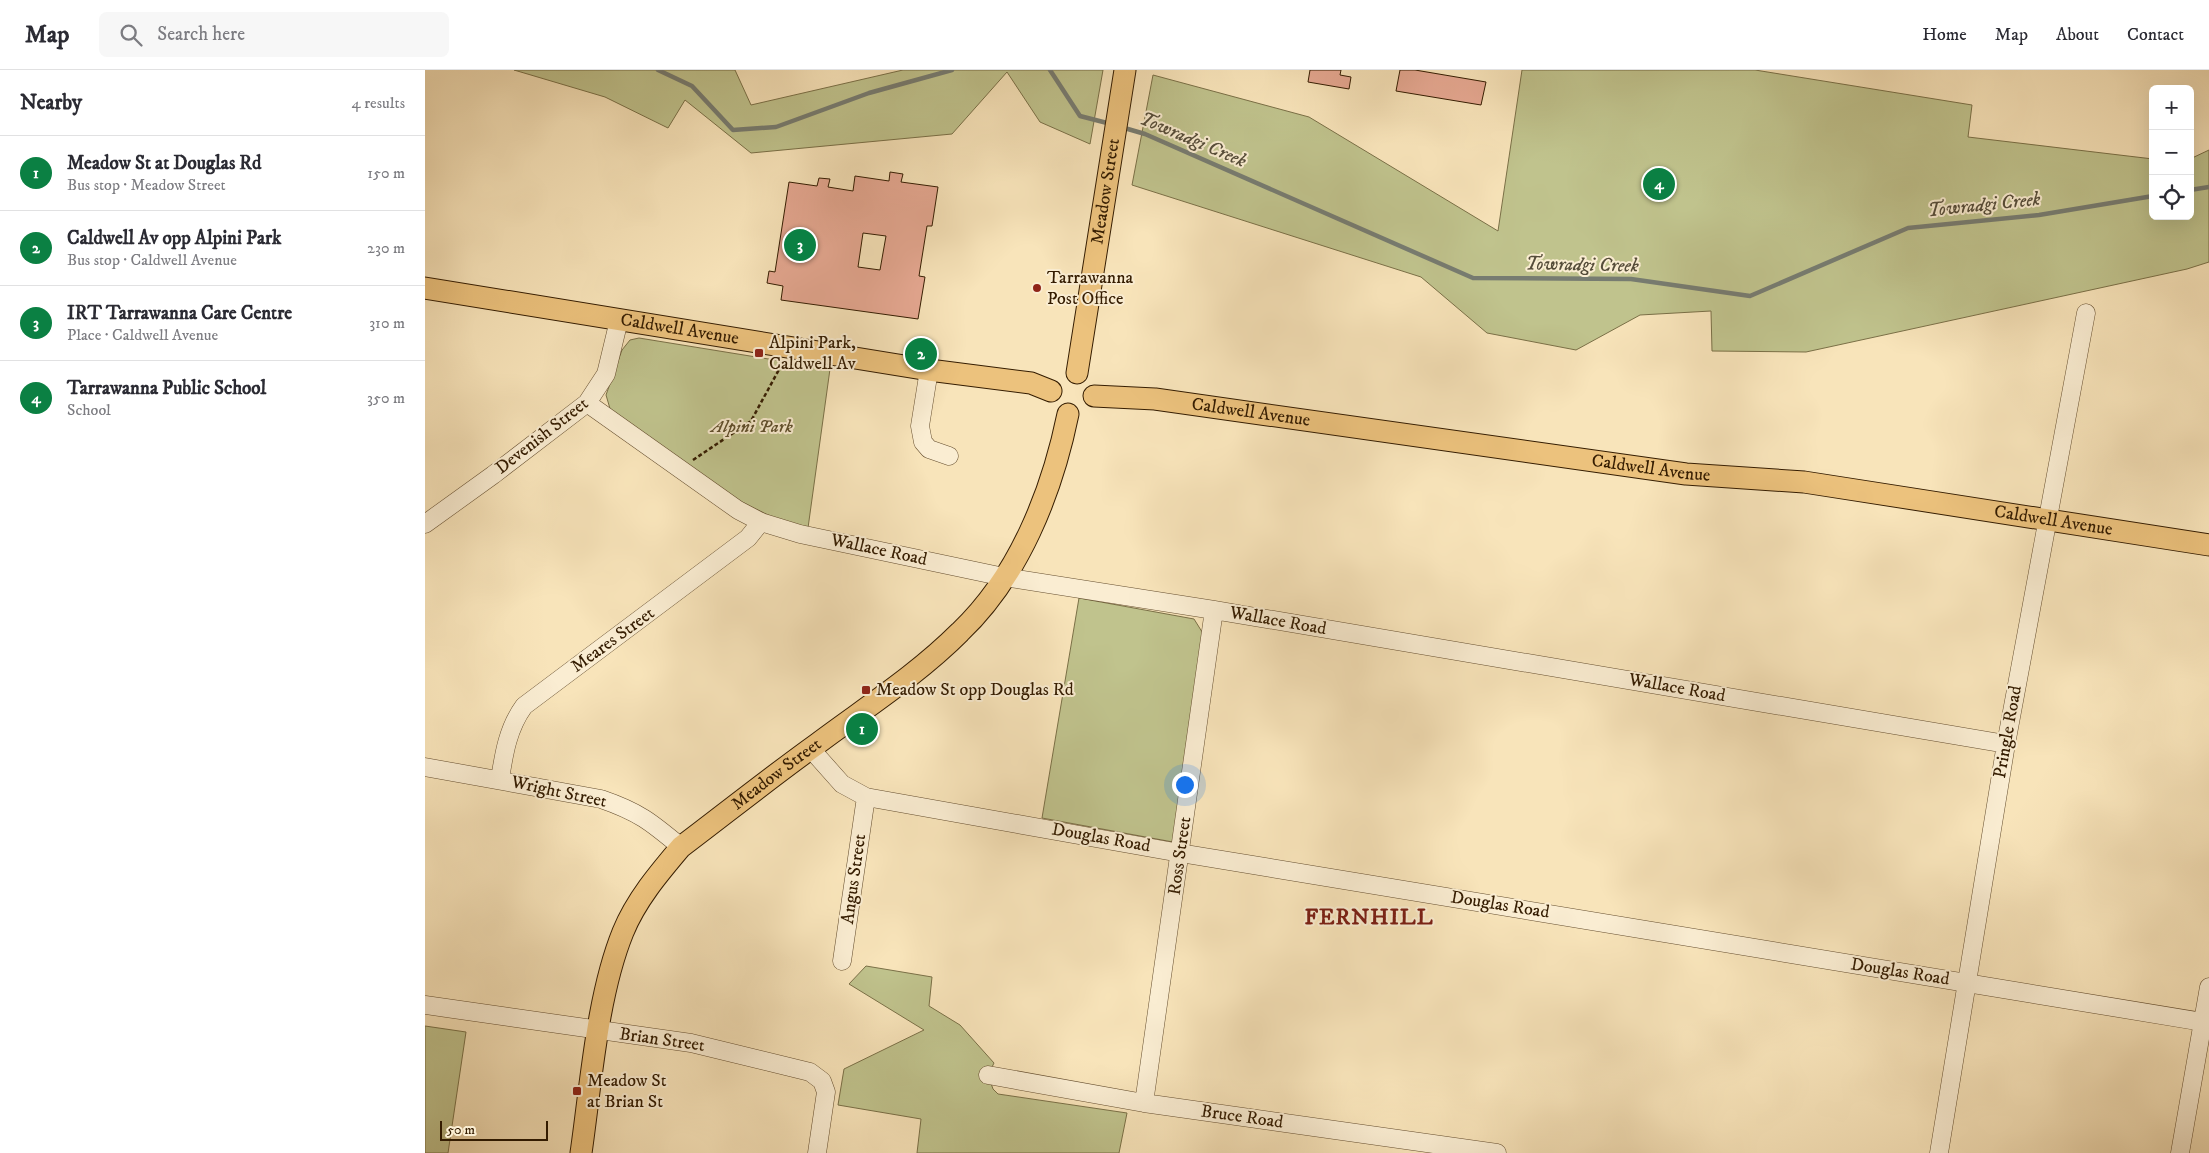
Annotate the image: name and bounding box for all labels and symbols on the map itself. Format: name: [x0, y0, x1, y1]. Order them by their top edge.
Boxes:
water label: Towradgi Creek: [1136, 107, 1250, 173]
street label: Meadow Street: [1087, 136, 1125, 246]
pin: 4: [1643, 165, 1675, 203]
water label: Towradgi Creek: [1926, 188, 2042, 222]
pin: 3: [784, 226, 816, 264]
water label: Towradgi Creek: [1525, 253, 1639, 277]
place label: Tarrawanna Post Office: [1047, 267, 1134, 310]
marker: Tarrawanna Post Office: [1031, 282, 1043, 294]
street label: Caldwell Avenue: [619, 309, 740, 350]
place label: Alpini Park, Caldwell Av: [769, 332, 856, 375]
pin: 2: [905, 335, 937, 373]
marker: Alpini Park, Caldwell Av: [753, 347, 765, 359]
street label: Devenish Street: [491, 393, 593, 479]
street label: Caldwell Avenue: [1190, 393, 1312, 432]
park label: Alpini Park: [709, 416, 793, 438]
street label: Caldwell Avenue: [1590, 450, 1711, 487]
street label: Caldwell Avenue: [1993, 501, 2114, 541]
street label: Wallace Road: [828, 529, 929, 571]
street label: Wallace Road: [1227, 601, 1328, 640]
street label: Meares Street: [567, 602, 659, 678]
street label: Wallace Road: [1626, 668, 1727, 707]
place label: Meadow St opp Douglas Rd: [876, 679, 1074, 701]
marker: Meadow St opp Douglas Rd: [860, 684, 872, 696]
street label: Pringle Road: [1989, 684, 2027, 780]
pin: 1: [846, 710, 878, 748]
street label: Meadow Street: [727, 733, 826, 815]
street label: Wright Street: [508, 771, 609, 813]
your location: [1172, 772, 1198, 798]
street label: Ross Street: [1164, 815, 1196, 897]
street label: Douglas Road: [1050, 818, 1152, 858]
street label: Angus Street: [837, 832, 871, 925]
street label: Douglas Road: [1449, 886, 1551, 924]
district label: FERNHILL: [1305, 904, 1434, 931]
street label: Douglas Road: [1849, 953, 1951, 991]
street label: Brian Street: [618, 1023, 706, 1057]
place label: Meadow St at Brian St: [587, 1070, 667, 1113]
marker: Meadow St at Brian St: [571, 1085, 583, 1097]
street label: Bruce Road: [1199, 1100, 1285, 1134]
scale bar: [440, 1118, 547, 1141]

